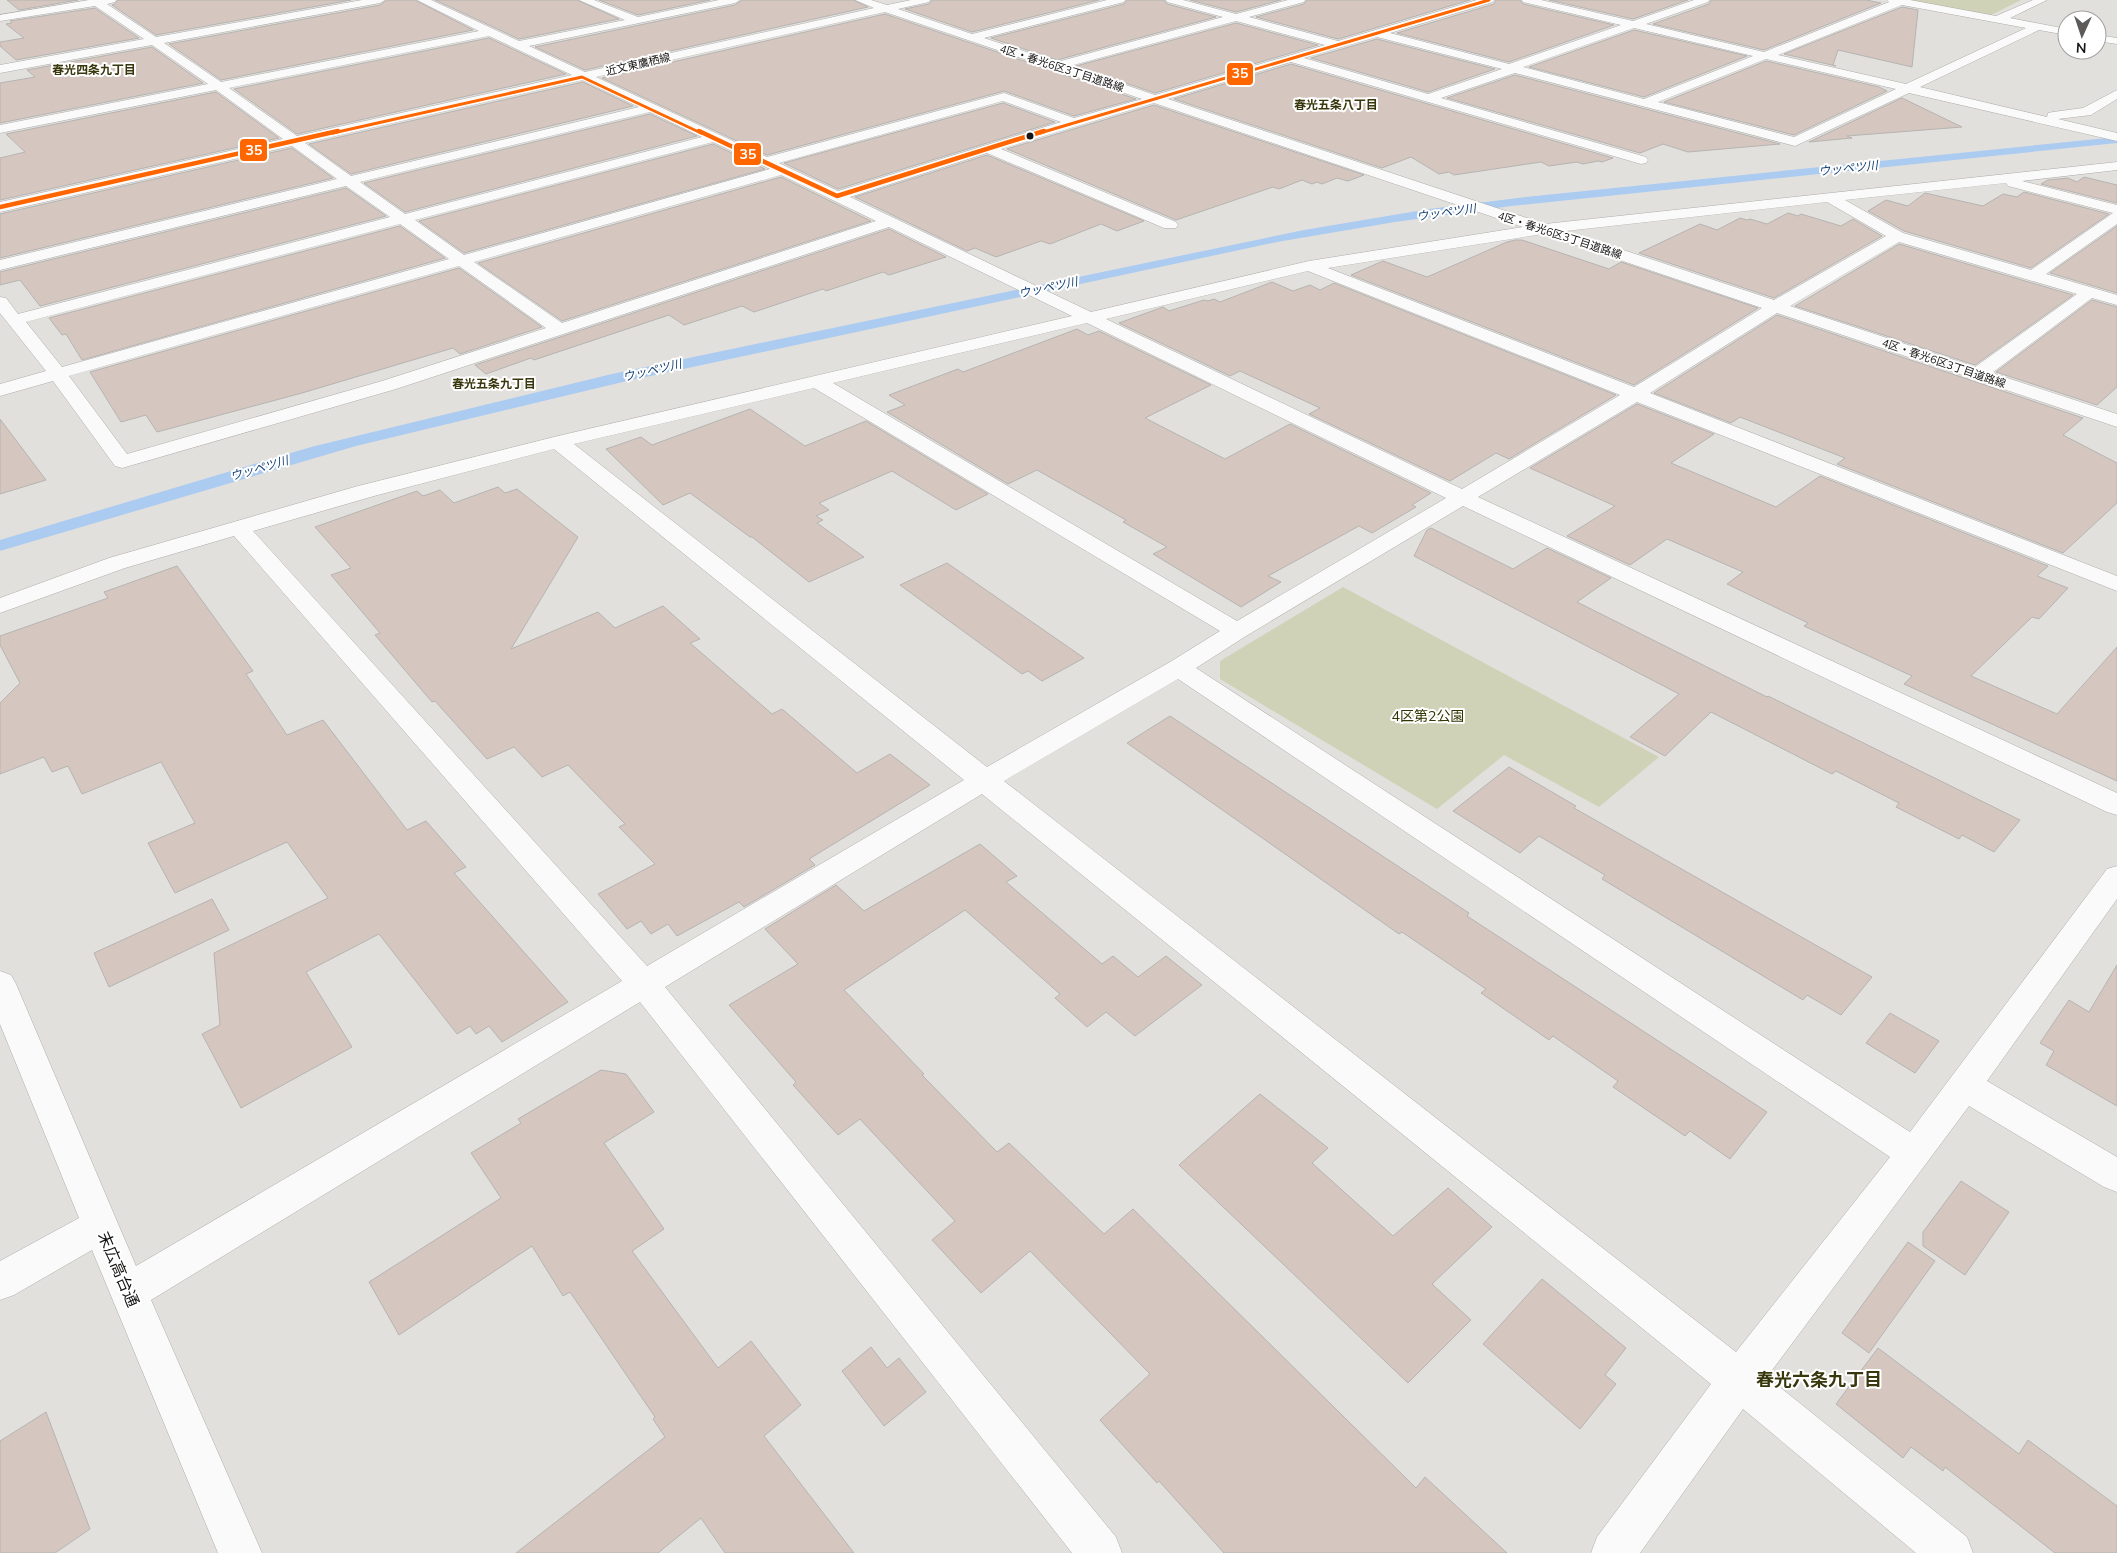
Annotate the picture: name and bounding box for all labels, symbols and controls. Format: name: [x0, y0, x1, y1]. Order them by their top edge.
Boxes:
north arrow: [2057, 10, 2107, 60]
text: N: [2076, 39, 2087, 57]
street label: 4区・春光6区3丁目道路線: [998, 41, 1126, 95]
street label: 近文東鷹栖線: [604, 50, 672, 78]
district label: 春光四条九丁目: [52, 62, 136, 77]
line badge: 35: [1226, 62, 1254, 86]
text: 35: [1232, 64, 1248, 82]
district label: 春光五条八丁目: [1294, 97, 1378, 112]
unlabelled marker: [1025, 131, 1035, 141]
line badge: 35: [239, 138, 268, 162]
text: 35: [246, 141, 262, 159]
line badge: 35: [733, 142, 762, 166]
text: 35: [740, 145, 756, 163]
water label: ウッペツ川: [1817, 157, 1881, 179]
water label: ウッペツ川: [1415, 200, 1479, 224]
street label: 4区・春光6区3丁目道路線: [1496, 208, 1624, 262]
water label: ウッペツ川: [1017, 273, 1081, 301]
street label: 4区・春光6区3丁目道路線: [1880, 335, 2008, 391]
water label: ウッペツ川: [621, 355, 685, 384]
district label: 春光五条九丁目: [452, 376, 536, 391]
water label: ウッペツ川: [228, 452, 292, 483]
park label: 4区第2公園: [1392, 707, 1464, 725]
street label: 末広高台通: [94, 1228, 144, 1310]
district label: 春光六条九丁目: [1756, 1368, 1882, 1391]

